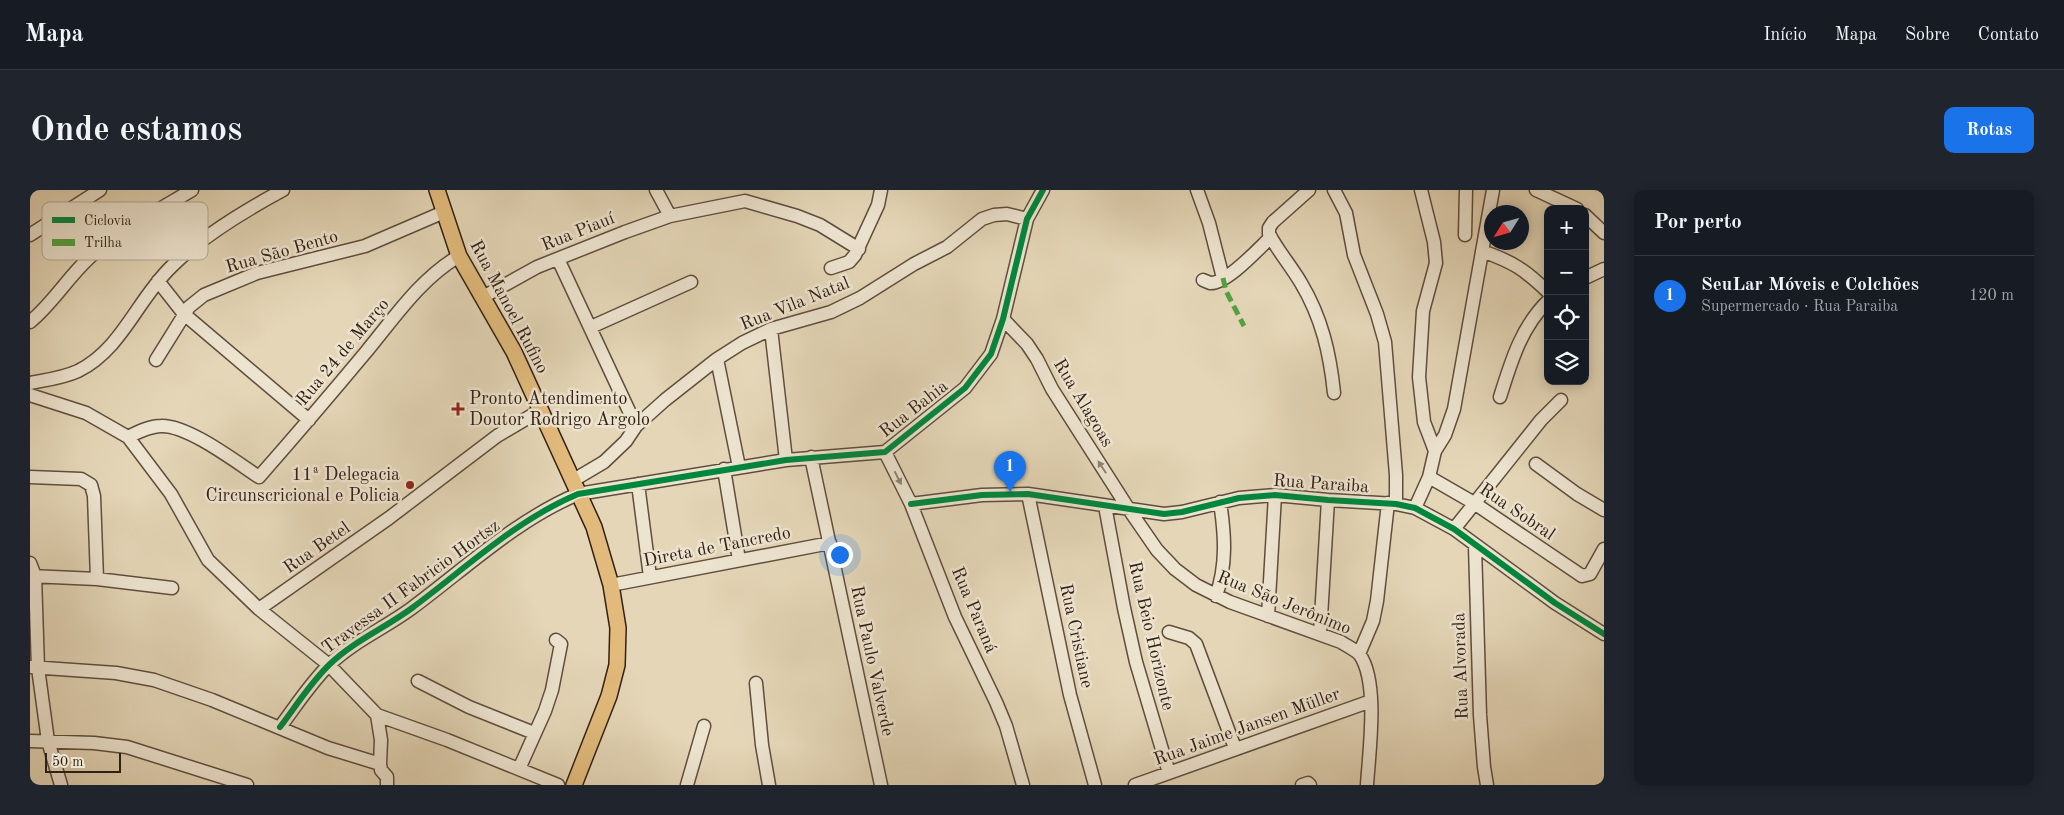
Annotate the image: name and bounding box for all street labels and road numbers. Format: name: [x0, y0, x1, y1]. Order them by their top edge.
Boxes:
street label: Rua Piauí: [539, 209, 617, 255]
street label: Rua São Bento: [224, 227, 340, 277]
street label: Rua Manoel Rufino: [466, 237, 552, 377]
street label: Rua Vila Natal: [738, 274, 852, 334]
street label: Rua 24 de Março: [293, 295, 393, 409]
street label: Rua Alagoas: [1050, 356, 1116, 450]
street label: Rua Bahia: [876, 377, 952, 441]
street label: Rua Paraiba: [1272, 472, 1370, 496]
street label: Rua Sobral: [1476, 480, 1558, 544]
street label: Travessa II Fabricio Hortsz: [319, 517, 503, 657]
street label: Rua Betel: [280, 519, 354, 577]
street label: Direta de Tancredo: [642, 524, 792, 570]
street label: Rua Beio Horizonte: [1125, 560, 1177, 712]
street label: Rua Paraná: [948, 564, 1000, 656]
street label: Rua São Jerônimo: [1215, 568, 1354, 638]
street label: Rua Cristiane: [1056, 582, 1096, 690]
street label: Rua Paulo Valverde: [847, 584, 897, 738]
street label: Rua Alvorada: [1450, 612, 1472, 720]
street label: Rua Jaime Jansen Müller: [1151, 685, 1343, 769]

